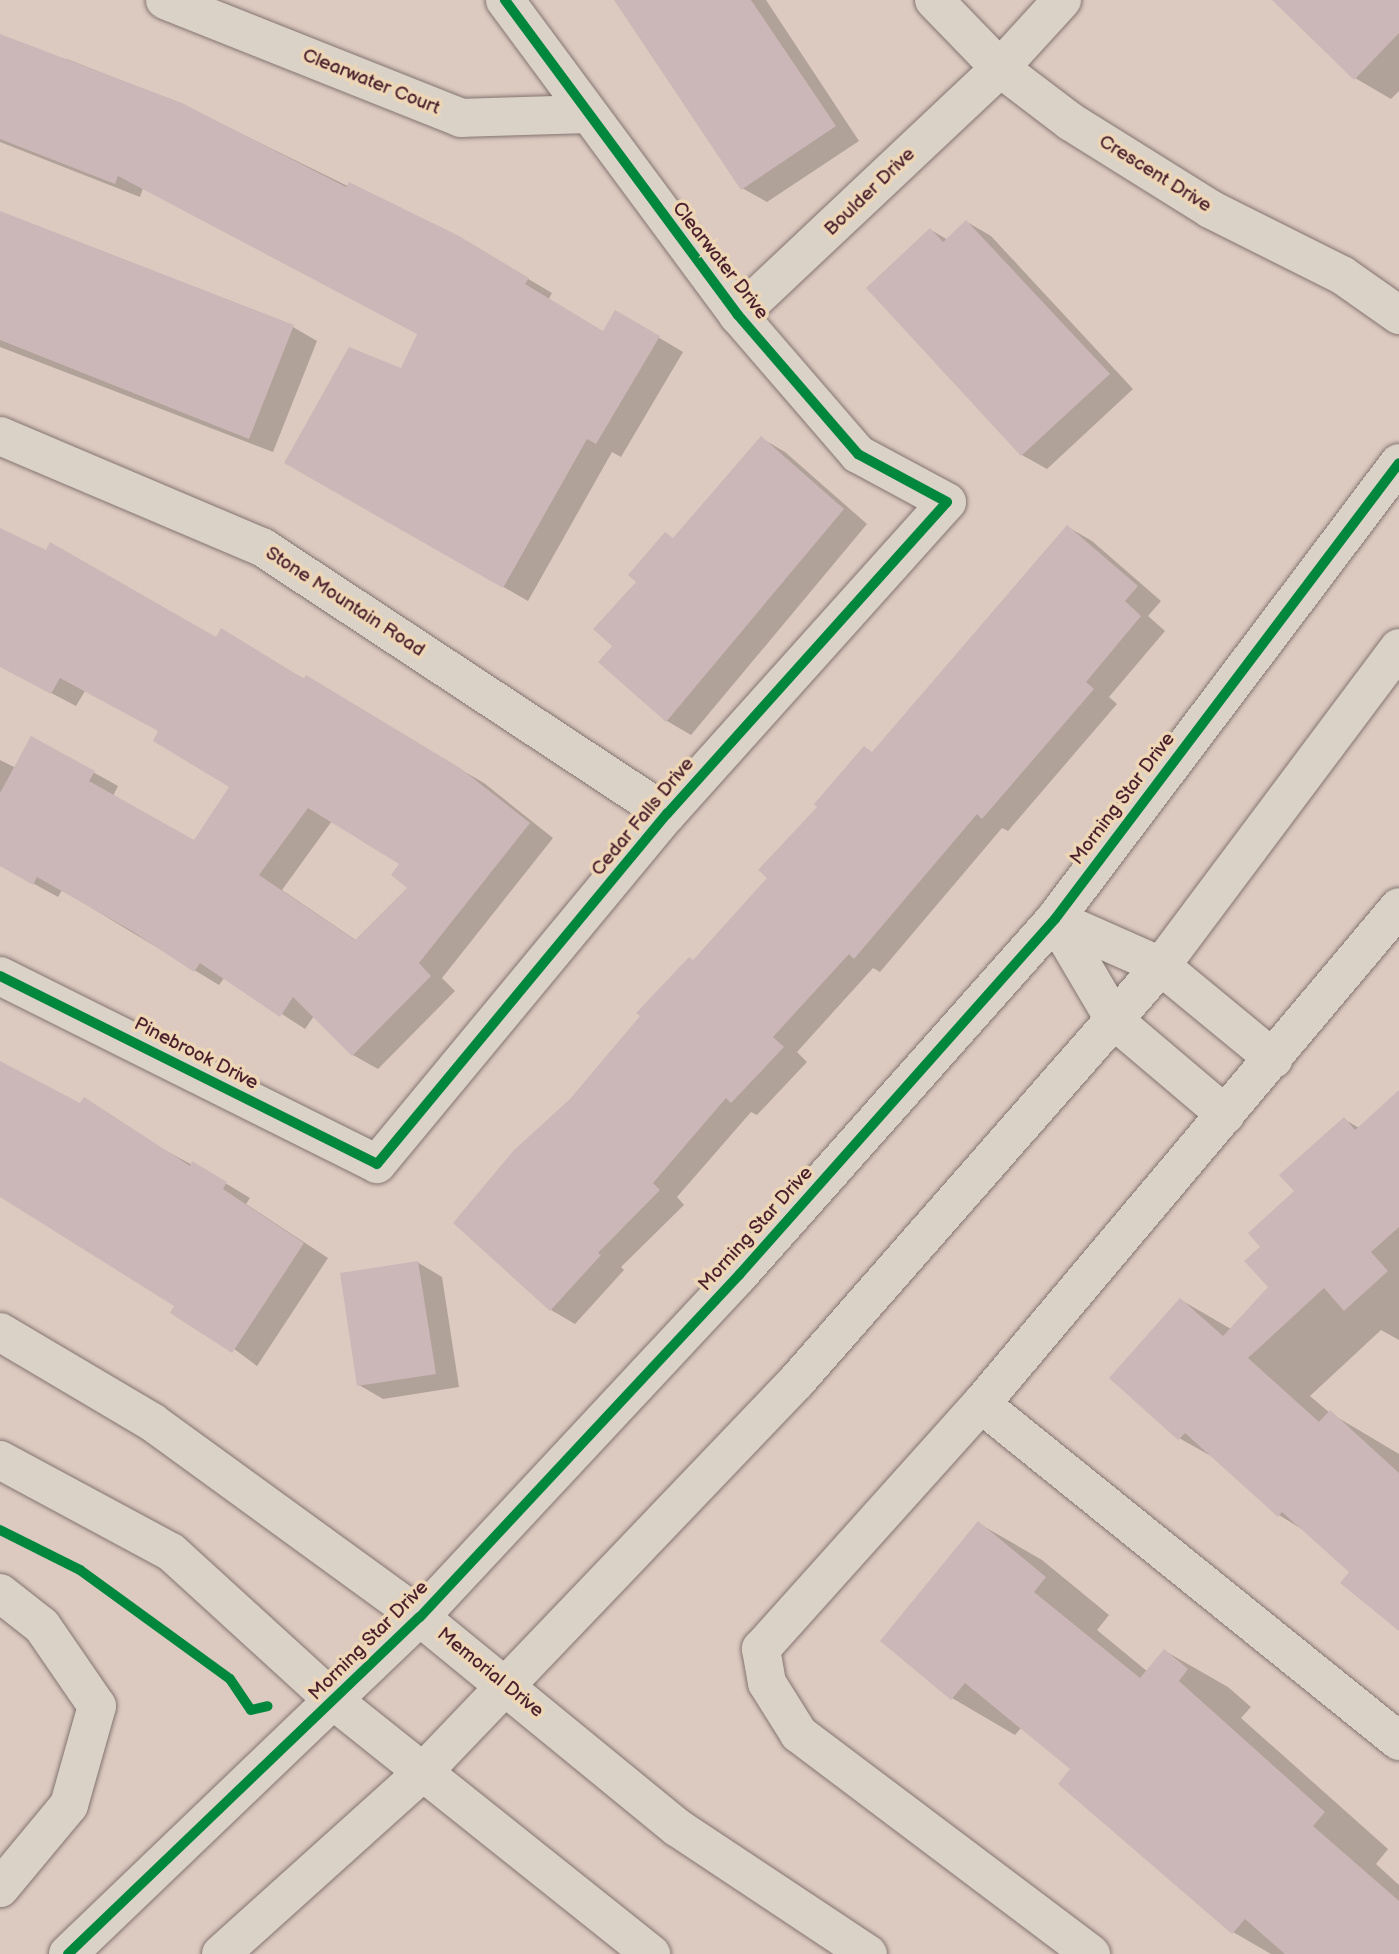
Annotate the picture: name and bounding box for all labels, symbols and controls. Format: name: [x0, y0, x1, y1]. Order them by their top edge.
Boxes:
street label: Clearwater Court: [299, 44, 443, 120]
street label: Crescent Drive: [1095, 130, 1215, 218]
street label: Boulder Drive: [820, 143, 920, 241]
street label: Clearwater Drive: [667, 198, 773, 324]
street label: Stone Mountain Road: [261, 542, 429, 662]
street label: Morning Star Drive: [1066, 728, 1180, 870]
street label: Cedar Falls Drive: [587, 753, 699, 881]
street label: Pinebrook Drive: [130, 1013, 262, 1095]
street label: Morning Star Drive: [694, 1162, 818, 1296]
street label: Morning Star Drive: [304, 1576, 434, 1706]
street label: Memorial Drive: [432, 1623, 548, 1723]

